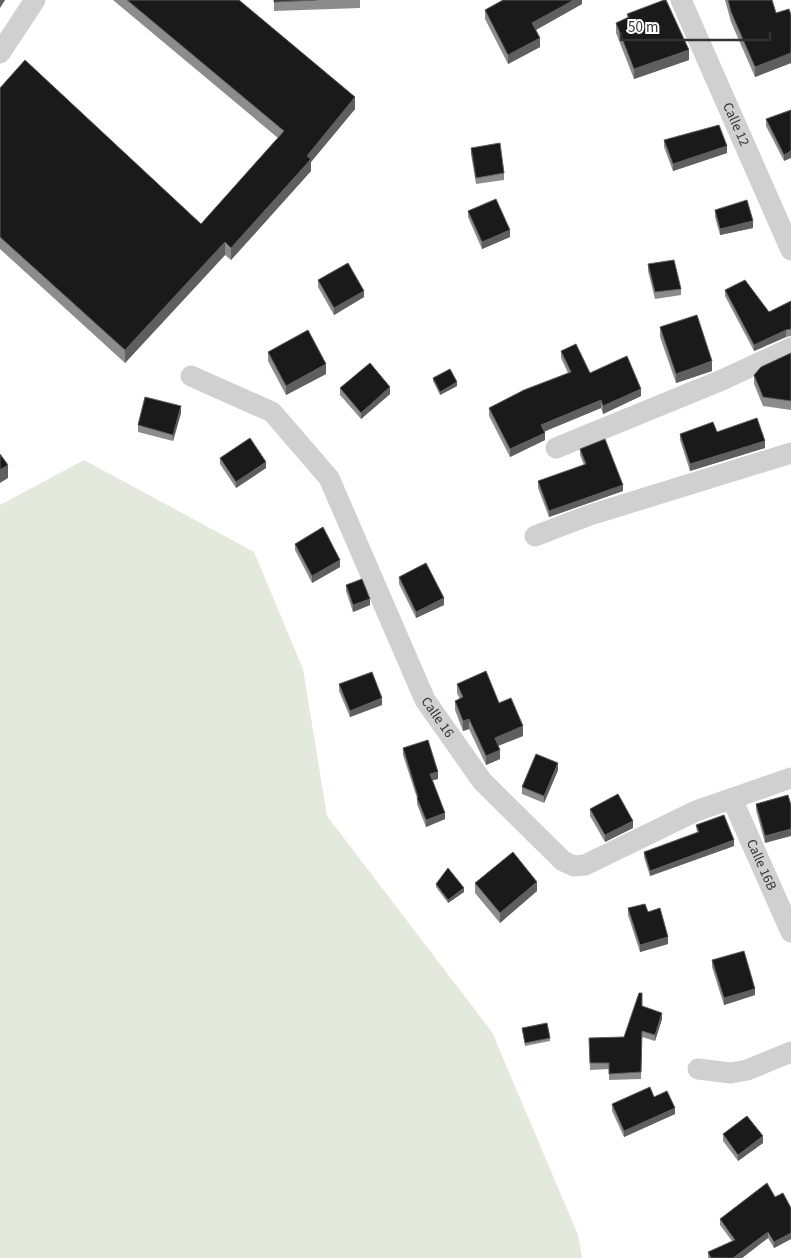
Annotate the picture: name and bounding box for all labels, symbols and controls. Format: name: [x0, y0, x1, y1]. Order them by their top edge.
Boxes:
scale bar: [621, 10, 770, 42]
text: 50 m: [628, 17, 658, 38]
street label: Calle 12: [717, 99, 754, 150]
street label: Calle 16: [416, 693, 459, 742]
street label: Calle 16B: [741, 836, 781, 894]

